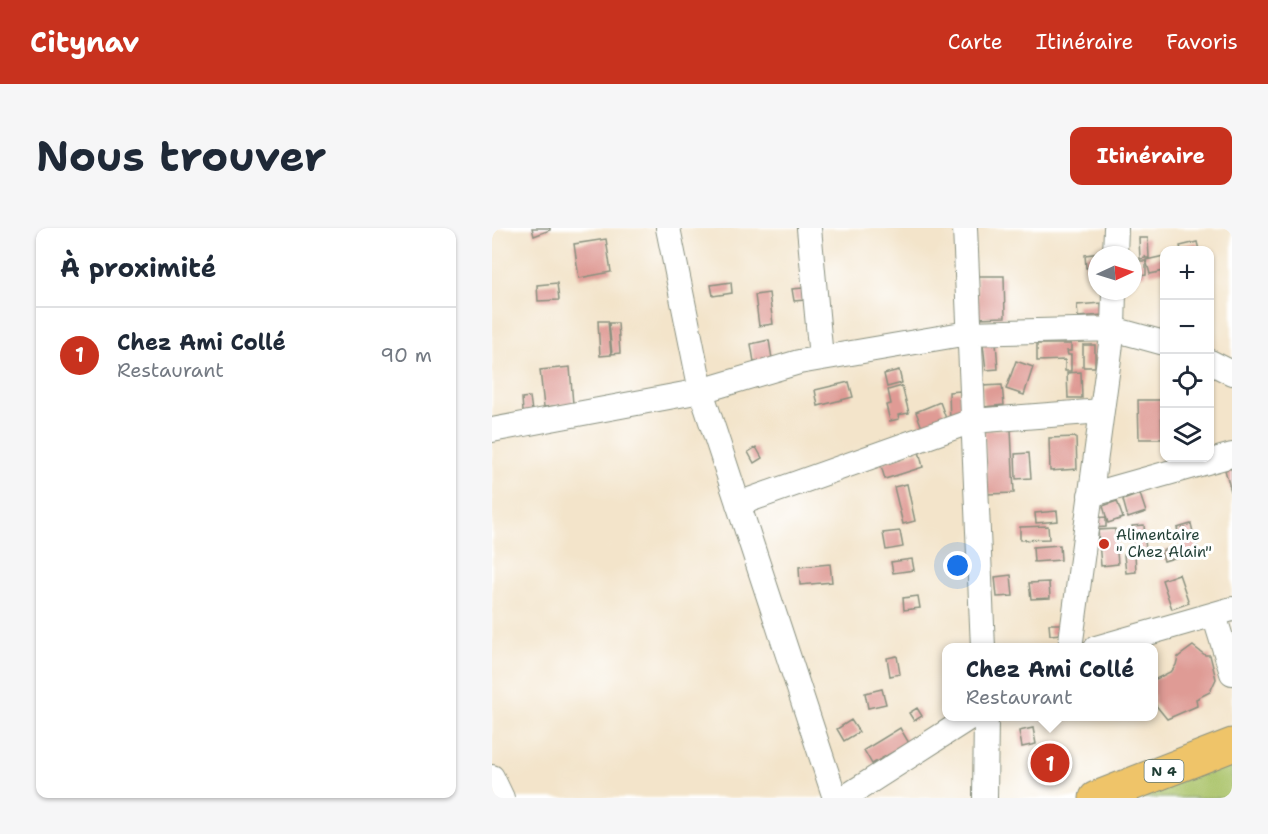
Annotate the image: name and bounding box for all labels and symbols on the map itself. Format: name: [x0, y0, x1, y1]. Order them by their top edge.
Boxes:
north arrow: [1088, 246, 1142, 300]
place label: Alimentaire " Chez Alain": [1116, 525, 1212, 562]
marker: Alimentaire " Chez Alain": [1097, 537, 1111, 551]
your location: [943, 551, 972, 580]
pin: 1: [1030, 740, 1070, 786]
road number: N 4: [1144, 760, 1184, 782]

